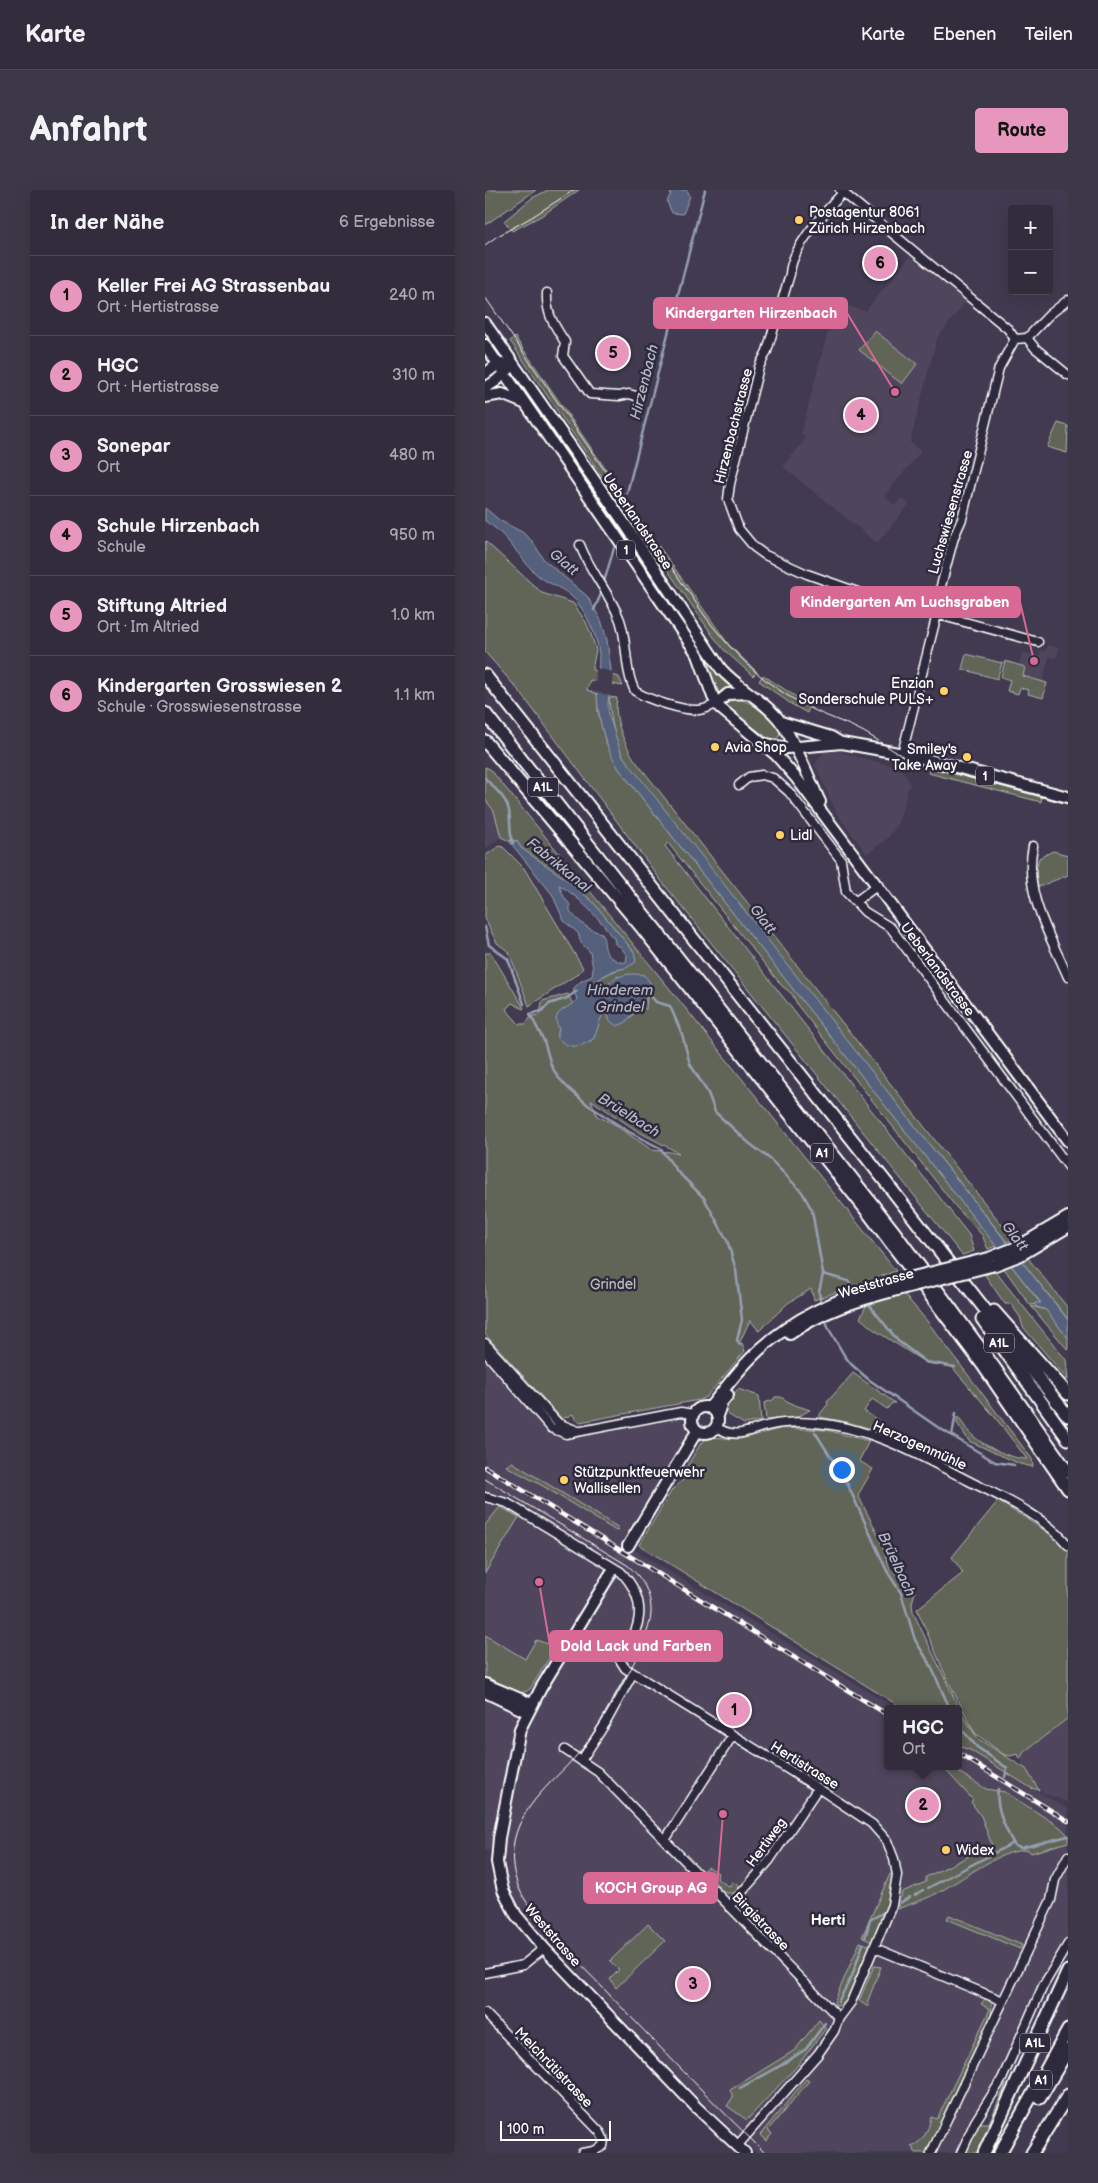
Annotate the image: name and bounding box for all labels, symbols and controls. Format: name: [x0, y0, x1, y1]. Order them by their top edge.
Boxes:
text: Karte: [25, 20, 86, 49]
text: Karte: [861, 24, 905, 45]
text: Ebenen: [933, 24, 996, 45]
text: Teilen: [1024, 24, 1073, 45]
button: Route: [975, 108, 1068, 153]
text: Anfahrt: [30, 109, 148, 152]
place label: Postagentur 8061 Zürich Hirzenbach: [808, 204, 925, 237]
map controls: [1008, 205, 1053, 295]
button: +: [1008, 205, 1053, 250]
text: In der Nähe: [50, 210, 164, 235]
text: 6 Ergebnisse: [339, 213, 435, 232]
marker: Postagentur 8061 Zürich Hirzenbach: [793, 214, 805, 226]
pin: 6: [864, 244, 896, 282]
button: −: [1008, 250, 1053, 295]
text: Keller Frei AG Strassenbau: [97, 275, 330, 298]
text: 1: [63, 286, 69, 305]
text: 240 m: [389, 286, 435, 305]
text: Ort · Hertistrasse: [97, 298, 219, 317]
callout: Kindergarten Hirzenbach: [654, 298, 847, 328]
text: Kindergarten Hirzenbach: [665, 304, 837, 323]
pin: 5: [597, 334, 629, 372]
water label: Hirzenbach: [626, 342, 663, 422]
text: HGC: [97, 355, 139, 378]
text: 2: [61, 366, 71, 385]
text: 310 m: [392, 366, 435, 385]
street label: Hirzenbachstrasse: [711, 366, 756, 486]
text: Ort · Hertistrasse: [97, 378, 219, 397]
pin: 4: [845, 396, 877, 434]
text: Sonepar: [97, 435, 170, 458]
text: 3: [61, 446, 71, 465]
text: 480 m: [389, 446, 435, 465]
street label: Luchswiesenstrasse: [925, 448, 976, 576]
text: Ort: [97, 458, 120, 477]
street label: Ueberlandstrasse: [599, 470, 676, 573]
text: Schule Hirzenbach: [97, 515, 260, 538]
text: 4: [61, 526, 71, 545]
text: 950 m: [390, 526, 435, 545]
text: Schule: [97, 538, 146, 557]
road number: 1: [617, 540, 635, 560]
water label: Glatt: [545, 545, 582, 580]
callout: Kindergarten Am Luchsgraben: [791, 587, 1020, 617]
text: Kindergarten Am Luchsgraben: [801, 593, 1009, 612]
text: Stiftung Altried: [97, 595, 227, 618]
text: 5: [61, 606, 71, 625]
text: 1.0 km: [391, 606, 435, 625]
text: Ort · Im Altried: [97, 618, 199, 637]
text: Kindergarten Grosswiesen 2: [97, 675, 342, 698]
place label: Enzian Sonderschule PULS+: [798, 675, 934, 708]
marker: Enzian Sonderschule PULS+: [938, 685, 950, 697]
text: 6: [61, 686, 71, 705]
text: 1.1 km: [394, 686, 435, 705]
text: Schule · Grosswiesenstrasse: [97, 698, 302, 717]
place label: Avia Shop: [725, 739, 787, 756]
marker: Avia Shop: [709, 741, 721, 753]
place label: Smiley's Take Away: [892, 741, 958, 774]
marker: Smiley's Take Away: [961, 751, 973, 763]
road number: 1: [976, 766, 994, 786]
road number: A1L: [528, 778, 558, 796]
place label: Lidl: [790, 827, 812, 844]
marker: Lidl: [774, 829, 786, 841]
water label: Fabrikkanal: [523, 834, 595, 898]
water label: Glatt: [745, 901, 780, 938]
street label: Ueberlandstrasse: [897, 919, 978, 1019]
water label: Hinderem Grindel: [587, 981, 653, 1017]
water label: Brüelbach: [594, 1089, 663, 1142]
road number: A1: [811, 1144, 833, 1162]
water label: Glatt: [997, 1218, 1032, 1255]
street label: Weststrasse: [837, 1265, 916, 1302]
park label: Grindel: [590, 1276, 636, 1293]
road number: A1L: [984, 1334, 1014, 1352]
street label: Herzogenmühle: [870, 1417, 969, 1474]
your location: [829, 1457, 855, 1483]
place label: Stützpunktfeuerwehr Wallisellen: [574, 1464, 705, 1497]
marker: Stützpunktfeuerwehr Wallisellen: [558, 1474, 570, 1486]
water label: Brüelbach: [873, 1529, 920, 1600]
callout: Dold Lack und Farben: [550, 1631, 722, 1661]
text: Dold Lack und Farben: [560, 1637, 712, 1656]
pin: 1: [718, 1691, 750, 1729]
popup: [884, 1705, 962, 1770]
text: HGC: [902, 1717, 944, 1740]
street label: Hertistrasse: [767, 1738, 842, 1793]
text: Ort: [902, 1740, 925, 1759]
pin: 2: [907, 1786, 939, 1824]
street label: Hertiweg: [743, 1814, 790, 1870]
place label: Widex: [956, 1842, 995, 1859]
marker: Widex: [940, 1844, 952, 1856]
callout: KOCH Group AG: [584, 1873, 717, 1903]
text: KOCH Group AG: [595, 1879, 707, 1898]
street label: Birgistrasse: [728, 1888, 793, 1954]
street label: Weststrasse: [521, 1901, 584, 1970]
district label: Herti: [811, 1911, 845, 1930]
pin: 3: [677, 1965, 709, 2003]
street label: Melchrütistrasse: [511, 2024, 596, 2111]
road number: A1L: [1020, 2034, 1050, 2052]
road number: A1: [1030, 2070, 1052, 2090]
scale bar: [500, 2118, 611, 2141]
text: 100 m: [507, 2121, 544, 2138]

